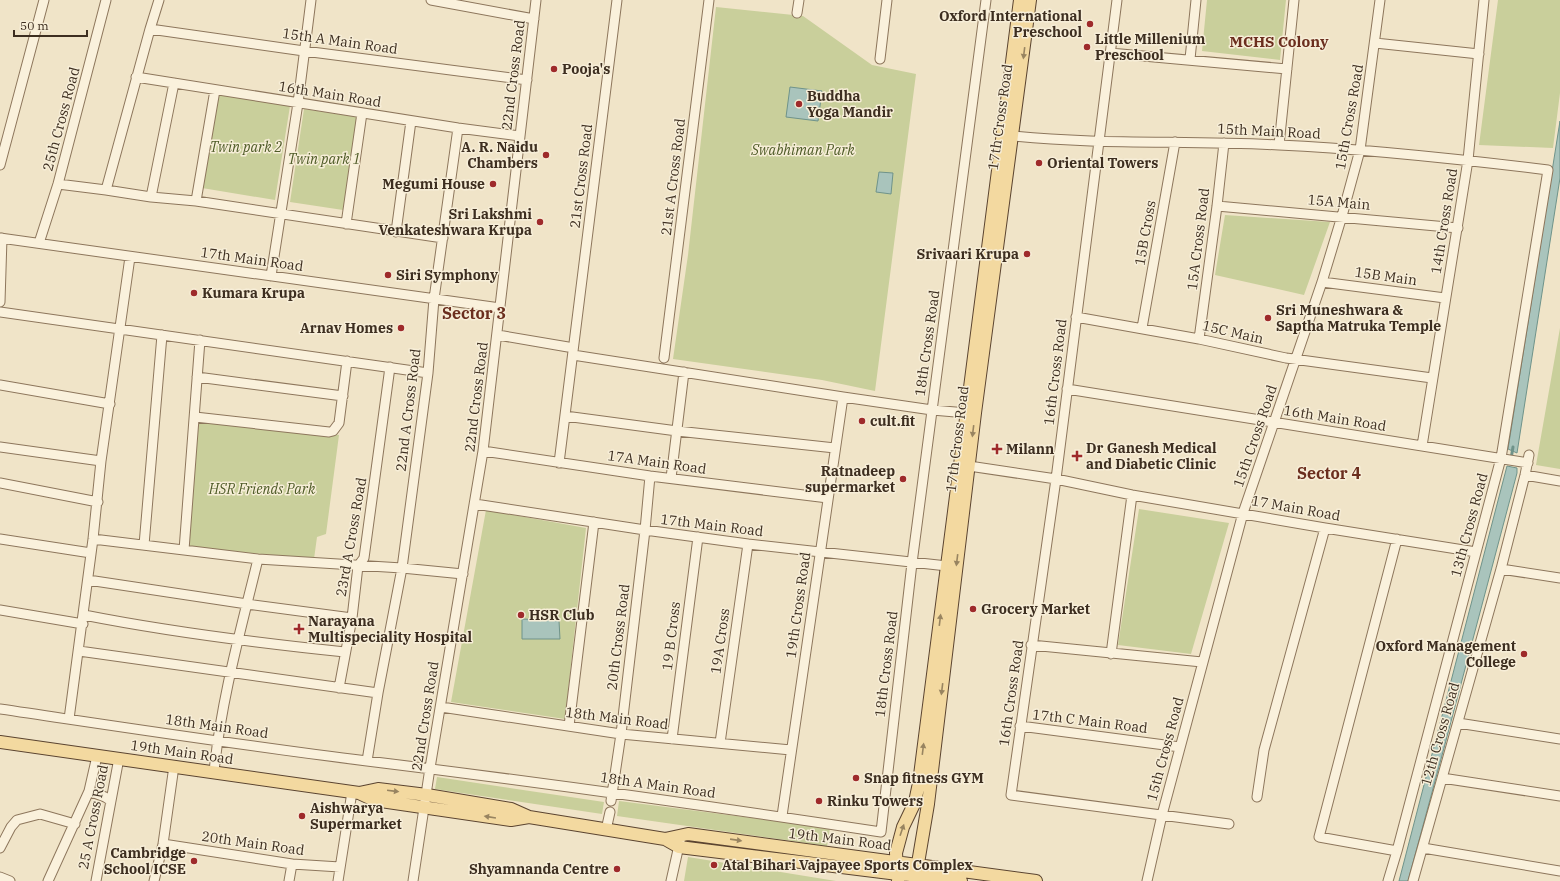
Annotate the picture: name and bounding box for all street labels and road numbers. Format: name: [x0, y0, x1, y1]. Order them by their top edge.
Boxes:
street label: 22nd Cross Road: [497, 18, 529, 131]
street label: 15th A Main Road: [281, 24, 399, 58]
street label: 17th Cross Road: [984, 62, 1016, 171]
street label: 15th Cross Road: [1331, 62, 1367, 171]
street label: 25th Cross Road: [38, 65, 84, 173]
street label: 16th Main Road: [277, 77, 383, 111]
street label: 21st A Cross Road: [657, 117, 689, 237]
street label: 15th Main Road: [1217, 119, 1322, 143]
street label: 21st Cross Road: [566, 122, 596, 229]
street label: 14th Cross Road: [1427, 166, 1461, 275]
street label: 15A Cross Road: [1183, 186, 1213, 291]
street label: 15A Main: [1307, 190, 1371, 214]
street label: 15B Cross: [1130, 199, 1160, 267]
street label: 17th Main Road: [199, 243, 305, 275]
street label: 15B Main: [1354, 263, 1418, 289]
street label: 18th Cross Road: [911, 288, 943, 397]
street label: 15C Main: [1201, 316, 1265, 348]
street label: 16th Cross Road: [1040, 317, 1071, 426]
street label: 22nd Cross Road: [460, 340, 492, 453]
street label: 22nd A Cross Road: [392, 347, 425, 472]
street label: 15th Cross Road: [1229, 382, 1281, 489]
street label: 17th Cross Road: [942, 384, 973, 493]
street label: 16th Main Road: [1282, 401, 1388, 435]
street label: 17A Main Road: [606, 446, 708, 478]
street label: 13th Cross Road: [1446, 471, 1492, 579]
street label: 23rd A Cross Road: [332, 475, 370, 598]
street label: 17 Main Road: [1250, 491, 1342, 525]
street label: 17th Main Road: [660, 510, 765, 540]
street label: 19th Cross Road: [782, 550, 814, 659]
street label: 20th Cross Road: [603, 582, 634, 691]
street label: 19 B Cross: [658, 600, 684, 671]
street label: 19A Cross: [706, 607, 734, 675]
street label: 18th Cross Road: [871, 609, 902, 718]
street label: 16th Cross Road: [995, 638, 1027, 747]
street label: 22nd Cross Road: [407, 659, 443, 772]
street label: 12th Cross Road: [1417, 680, 1464, 788]
street label: 15th Cross Road: [1142, 695, 1188, 803]
street label: 18th Main Road: [565, 703, 670, 733]
street label: 17th C Main Road: [1031, 705, 1149, 737]
street label: 18th Main Road: [164, 710, 270, 742]
street label: 19th Main Road: [129, 736, 235, 768]
street label: 25 A Cross Road: [74, 763, 112, 871]
street label: 18th A Main Road: [599, 768, 717, 802]
street label: 19th Main Road: [788, 824, 893, 854]
street label: 20th Main Road: [200, 827, 306, 859]

